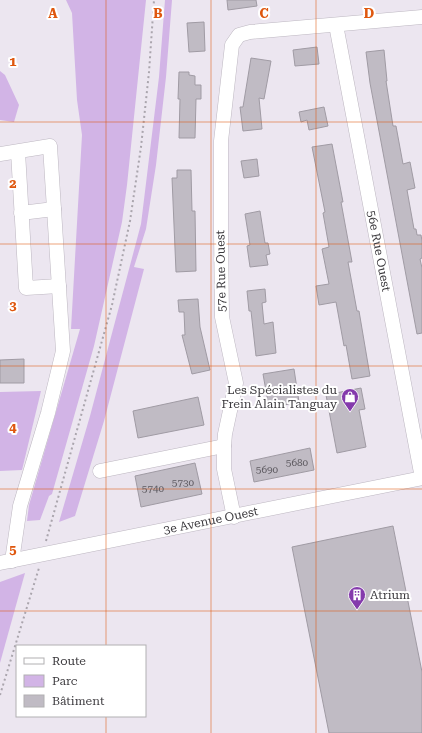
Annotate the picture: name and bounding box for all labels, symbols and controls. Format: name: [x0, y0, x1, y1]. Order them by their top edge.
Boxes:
text: A: [48, 6, 58, 21]
text: B: [153, 6, 163, 21]
text: C: [259, 6, 269, 21]
text: D: [364, 6, 374, 21]
text: 1: [9, 54, 17, 69]
text: 2: [9, 176, 17, 191]
street label: 56e Rue Ouest: [364, 209, 394, 293]
street label: 57e Rue Ouest: [213, 229, 229, 312]
text: 3: [9, 298, 17, 313]
place label: Les Spécialistes du Frein Alain Tanguay: [221, 383, 338, 411]
shop icon: Les Spécialistes du Frein Alain Tanguay: [340, 387, 360, 412]
text: 4: [9, 420, 17, 435]
house number: 5680: [286, 457, 309, 468]
house number: 5690: [256, 464, 279, 475]
house number: 5730: [172, 477, 195, 488]
house number: 5740: [142, 483, 165, 494]
street label: 3e Avenue Ouest: [162, 504, 260, 537]
text: 5: [9, 542, 17, 557]
building icon: Atrium: [347, 585, 367, 610]
place label: Atrium: [370, 588, 410, 602]
legend: [16, 645, 146, 717]
text: Route: [52, 654, 86, 668]
text: Parc: [52, 674, 78, 688]
text: Bâtiment: [52, 694, 105, 708]

